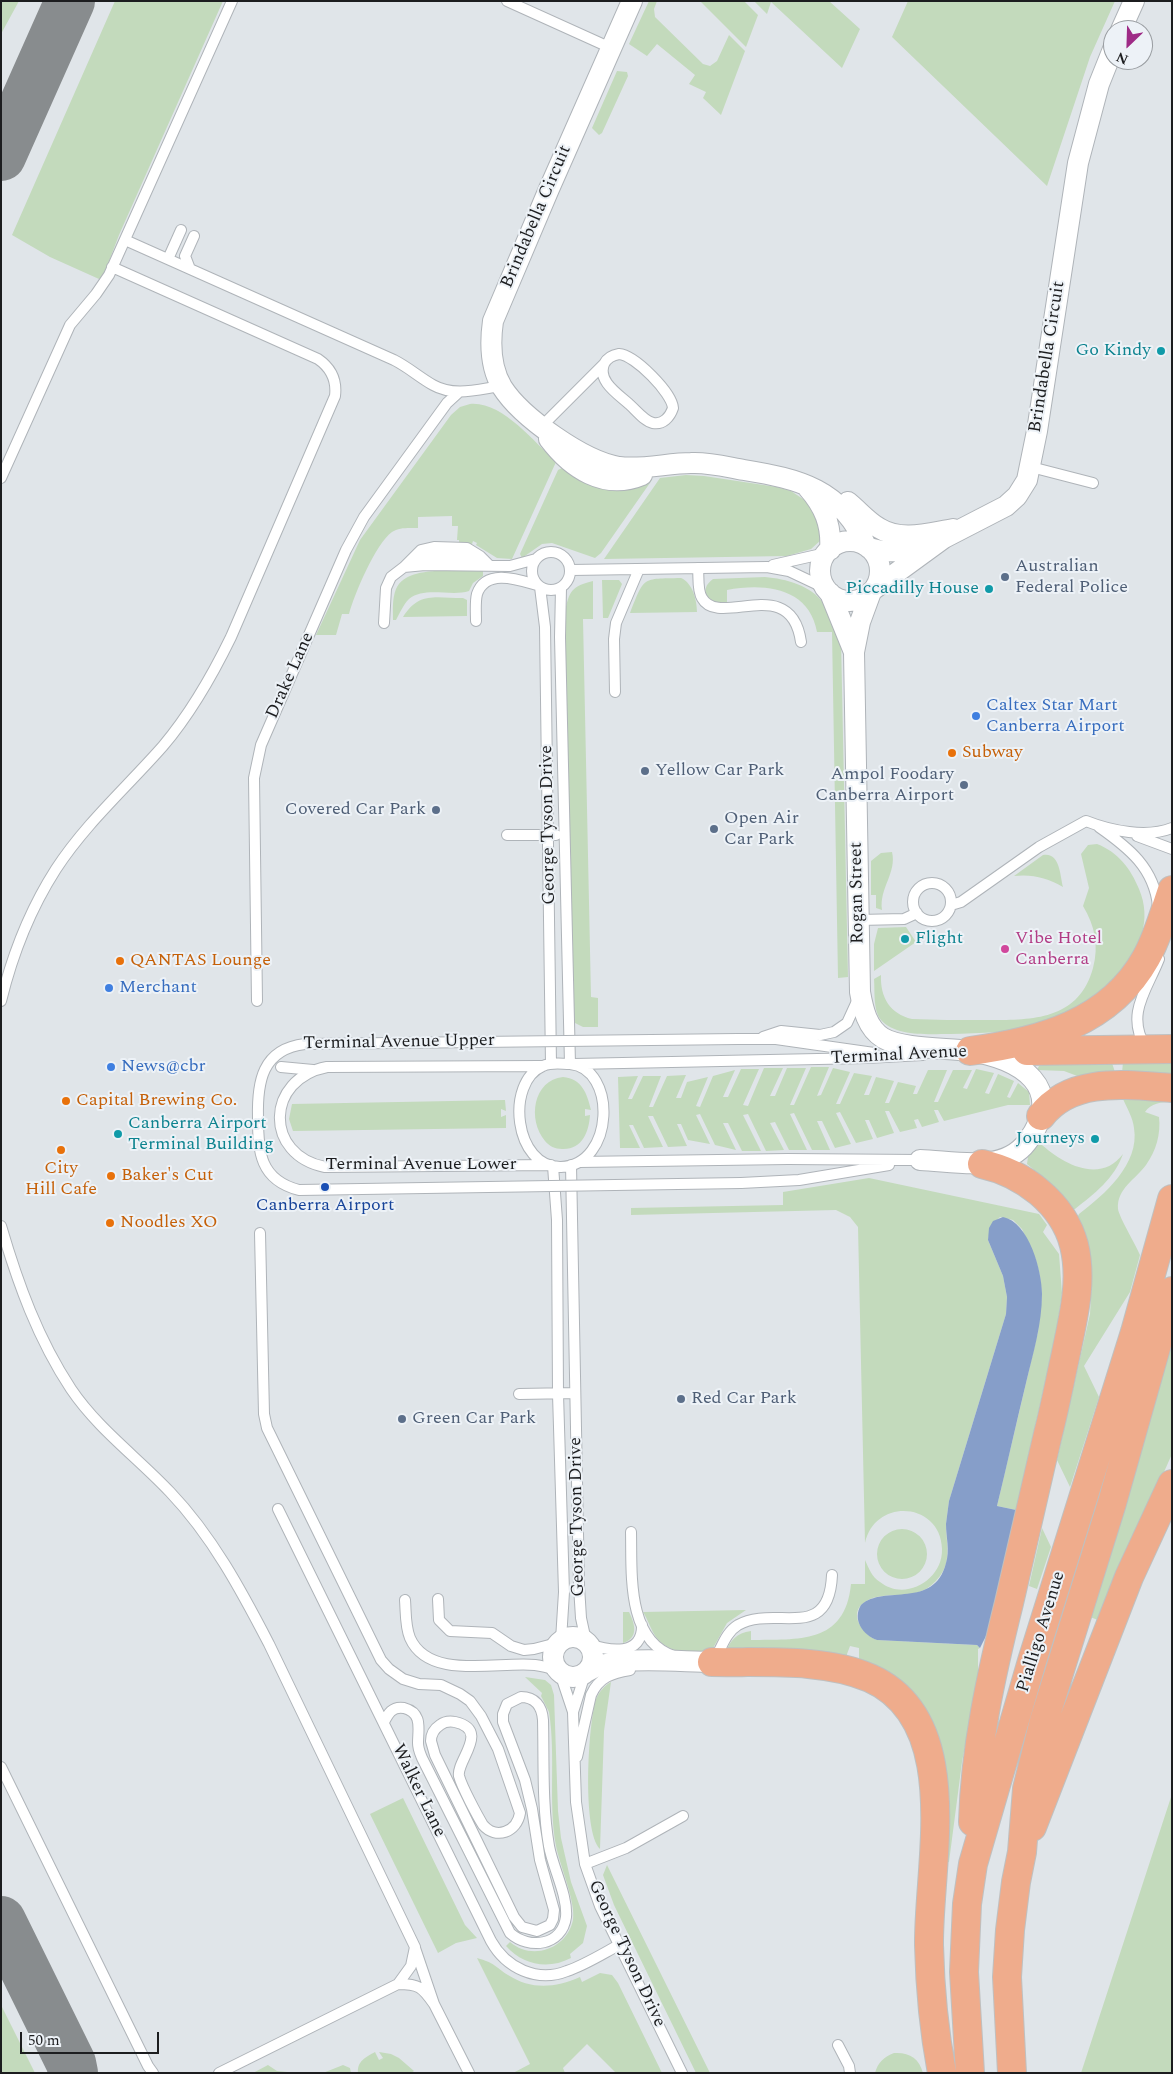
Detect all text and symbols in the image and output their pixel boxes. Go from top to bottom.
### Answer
north arrow [1103,20,1153,70]
text: N [1113,46,1132,70]
street label: Brindabella Circuit [497,142,577,292]
street label: Brindabella Circuit [1025,280,1071,434]
place label: Go Kindy [1075,340,1151,362]
marker: Go Kindy [1155,345,1167,357]
place label: Australian Federal Police [1015,556,1128,598]
marker: Australian Federal Police [999,571,1011,583]
place label: Piccadilly House [846,578,979,600]
marker: Piccadilly House [983,583,995,595]
street label: Drake Lane [262,629,320,723]
place label: Caltex Star Mart Canberra Airport [986,695,1125,738]
marker: Caltex Star Mart Canberra Airport [970,710,982,722]
place label: Subway [962,742,1023,764]
street label: George Tyson Drive [537,745,561,905]
marker: Subway [946,747,958,759]
place label: Yellow Car Park [655,760,784,782]
place label: Ampol Foodary Canberra Airport [815,764,954,806]
marker: Yellow Car Park [639,765,651,777]
marker: Ampol Foodary Canberra Airport [958,779,970,791]
place label: Covered Car Park [285,799,426,821]
marker: Covered Car Park [430,804,442,816]
place label: Open Air Car Park [724,808,799,851]
marker: Open Air Car Park [708,823,720,835]
street label: Rogan Street [846,842,870,944]
place label: Flight [915,928,963,950]
place label: Vibe Hotel Canberra [1015,928,1102,971]
marker: Flight [899,933,911,945]
marker: Vibe Hotel Canberra [999,943,1011,955]
place label: QANTAS Lounge [130,950,271,972]
marker: QANTAS Lounge [114,955,126,967]
place label: Merchant [119,977,197,999]
marker: Merchant [103,982,115,994]
street label: Terminal Avenue Upper [303,1031,495,1055]
street label: Terminal Avenue [830,1042,968,1070]
place label: News@cbr [121,1056,206,1078]
marker: News@cbr [105,1061,117,1073]
place label: Capital Brewing Co. [76,1090,237,1112]
marker: Capital Brewing Co. [60,1095,72,1107]
place label: Canberra Airport Terminal Building [128,1113,274,1156]
marker: Canberra Airport Terminal Building [112,1128,124,1140]
place label: Journeys [1016,1128,1085,1150]
marker: Journeys [1089,1133,1101,1145]
marker: City Hill Cafe [55,1144,67,1156]
street label: Terminal Avenue Lower [325,1154,517,1176]
place label: City Hill Cafe [25,1158,97,1200]
place label: Baker's Cut [121,1165,213,1187]
marker: Baker's Cut [105,1170,117,1182]
marker: Canberra Airport [319,1181,331,1193]
place label: Canberra Airport [256,1195,394,1217]
place label: Noodles XO [120,1212,218,1234]
marker: Noodles XO [104,1217,116,1229]
place label: Red Car Park [691,1388,797,1410]
marker: Red Car Park [675,1393,687,1405]
place label: Green Car Park [412,1408,536,1430]
marker: Green Car Park [396,1413,408,1425]
street label: George Tyson Drive [566,1437,590,1597]
street label: Pialligo Avenue [1013,1569,1071,1695]
street label: Walker Lane [386,1741,450,1841]
street label: George Tyson Drive [582,1877,670,2031]
scale bar [22,2022,161,2054]
text: 50 m [28,2029,60,2052]

